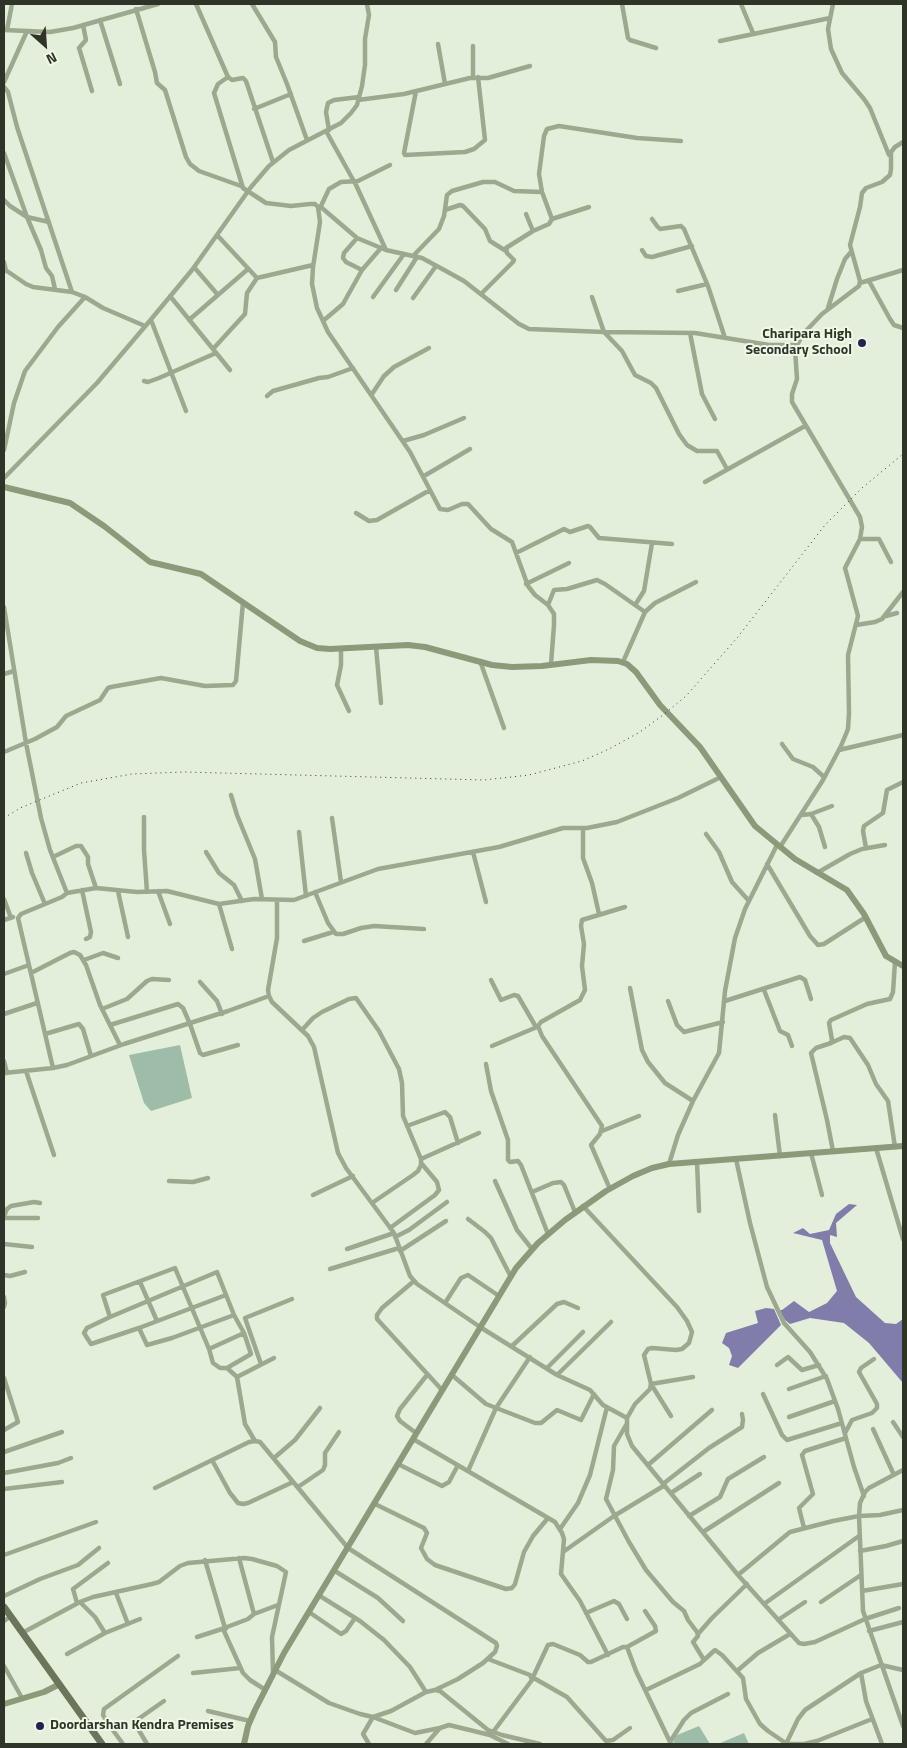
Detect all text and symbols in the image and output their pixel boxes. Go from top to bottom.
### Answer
north arrow [20,20,70,70]
text: N [43,47,61,70]
place label: Charipara High Secondary School [745,327,852,360]
marker: Charipara High Secondary School [856,337,868,349]
place label: Doordarshan Kendra Premises [50,1718,234,1734]
marker: Doordarshan Kendra Premises [34,1720,46,1732]

